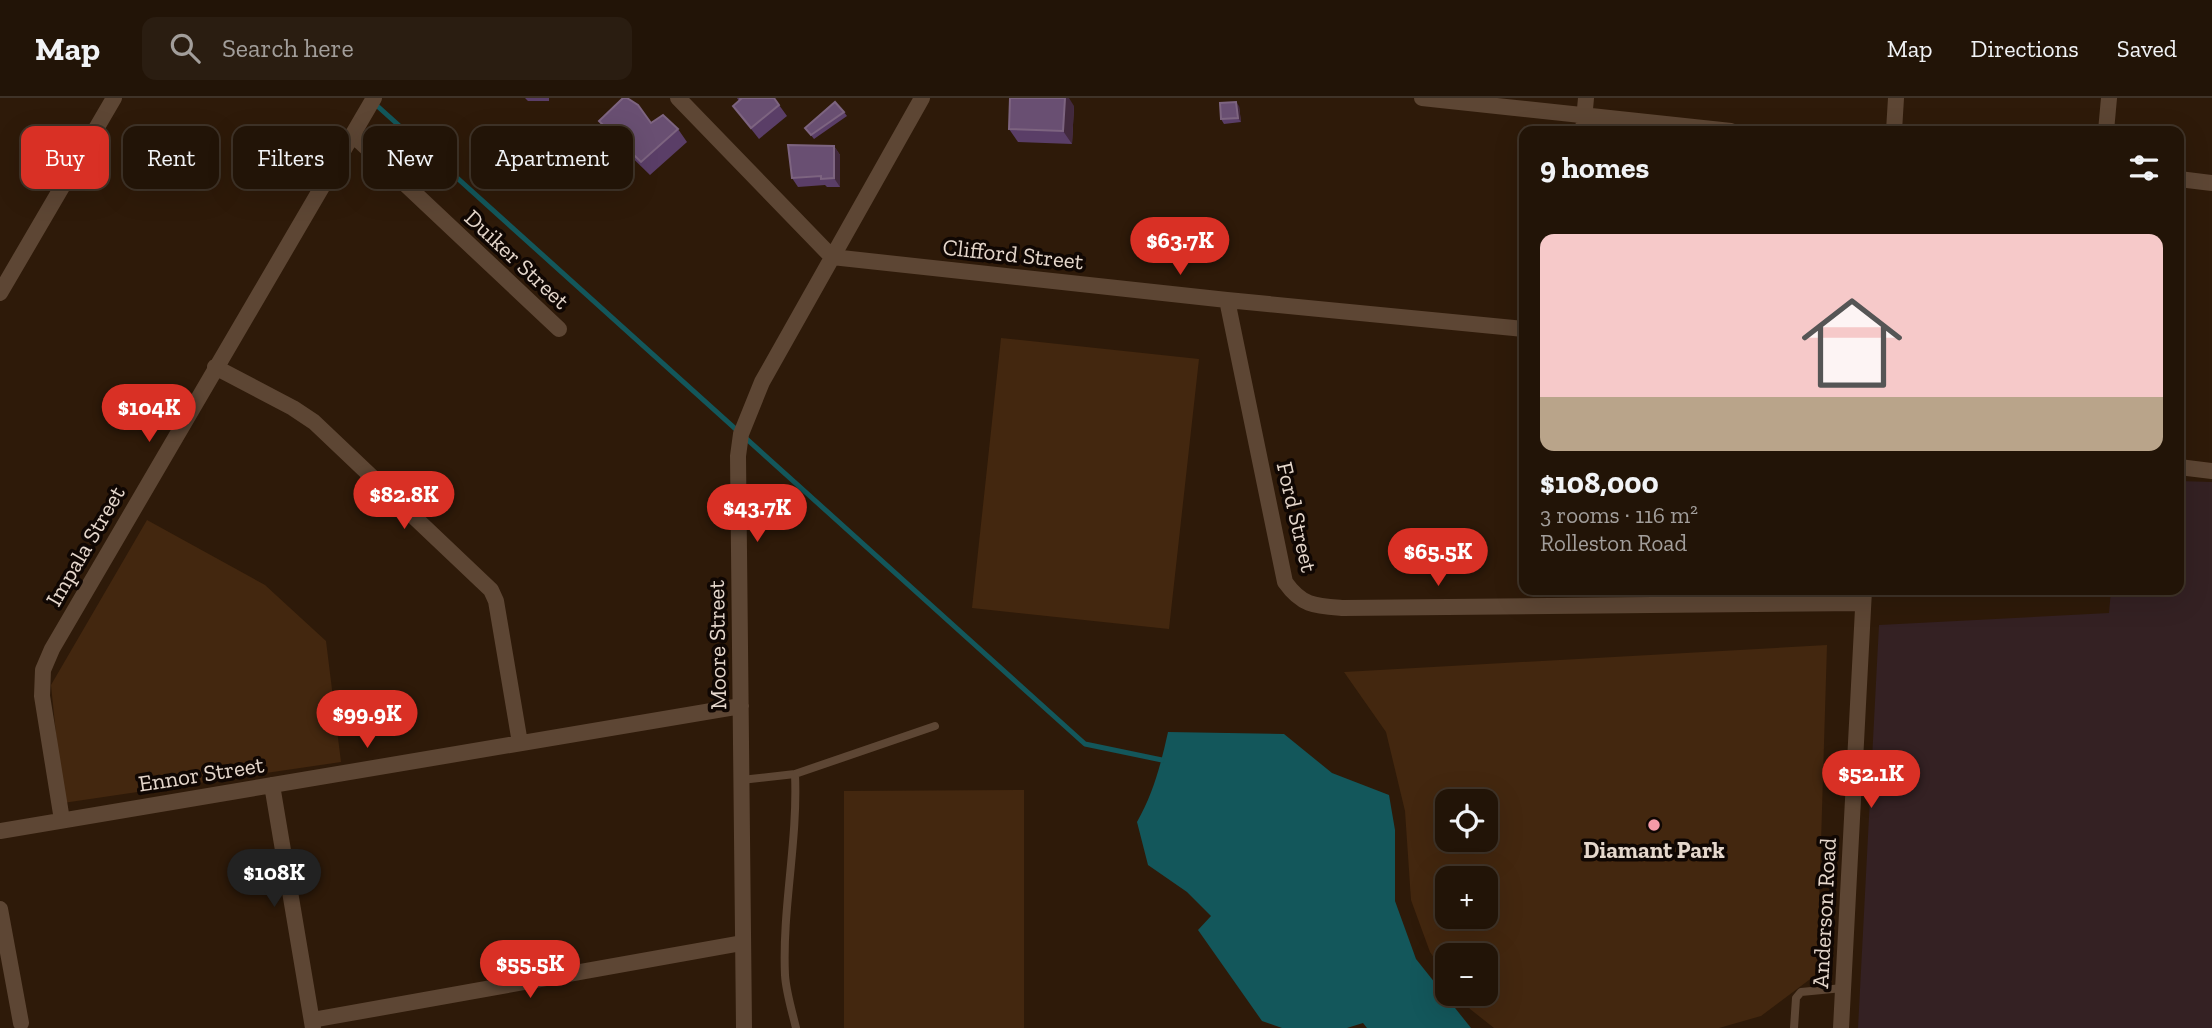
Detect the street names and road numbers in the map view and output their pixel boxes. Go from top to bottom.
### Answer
street label: Duiker Street [459,203,576,315]
street label: Clifford Street [941,233,1085,275]
street label: Ford Street [1271,459,1323,575]
street label: Impala Street [39,481,131,611]
street label: Moore Street [702,579,732,710]
street label: Ennor Street [136,750,266,798]
street label: Anderson Road [1806,837,1842,989]

